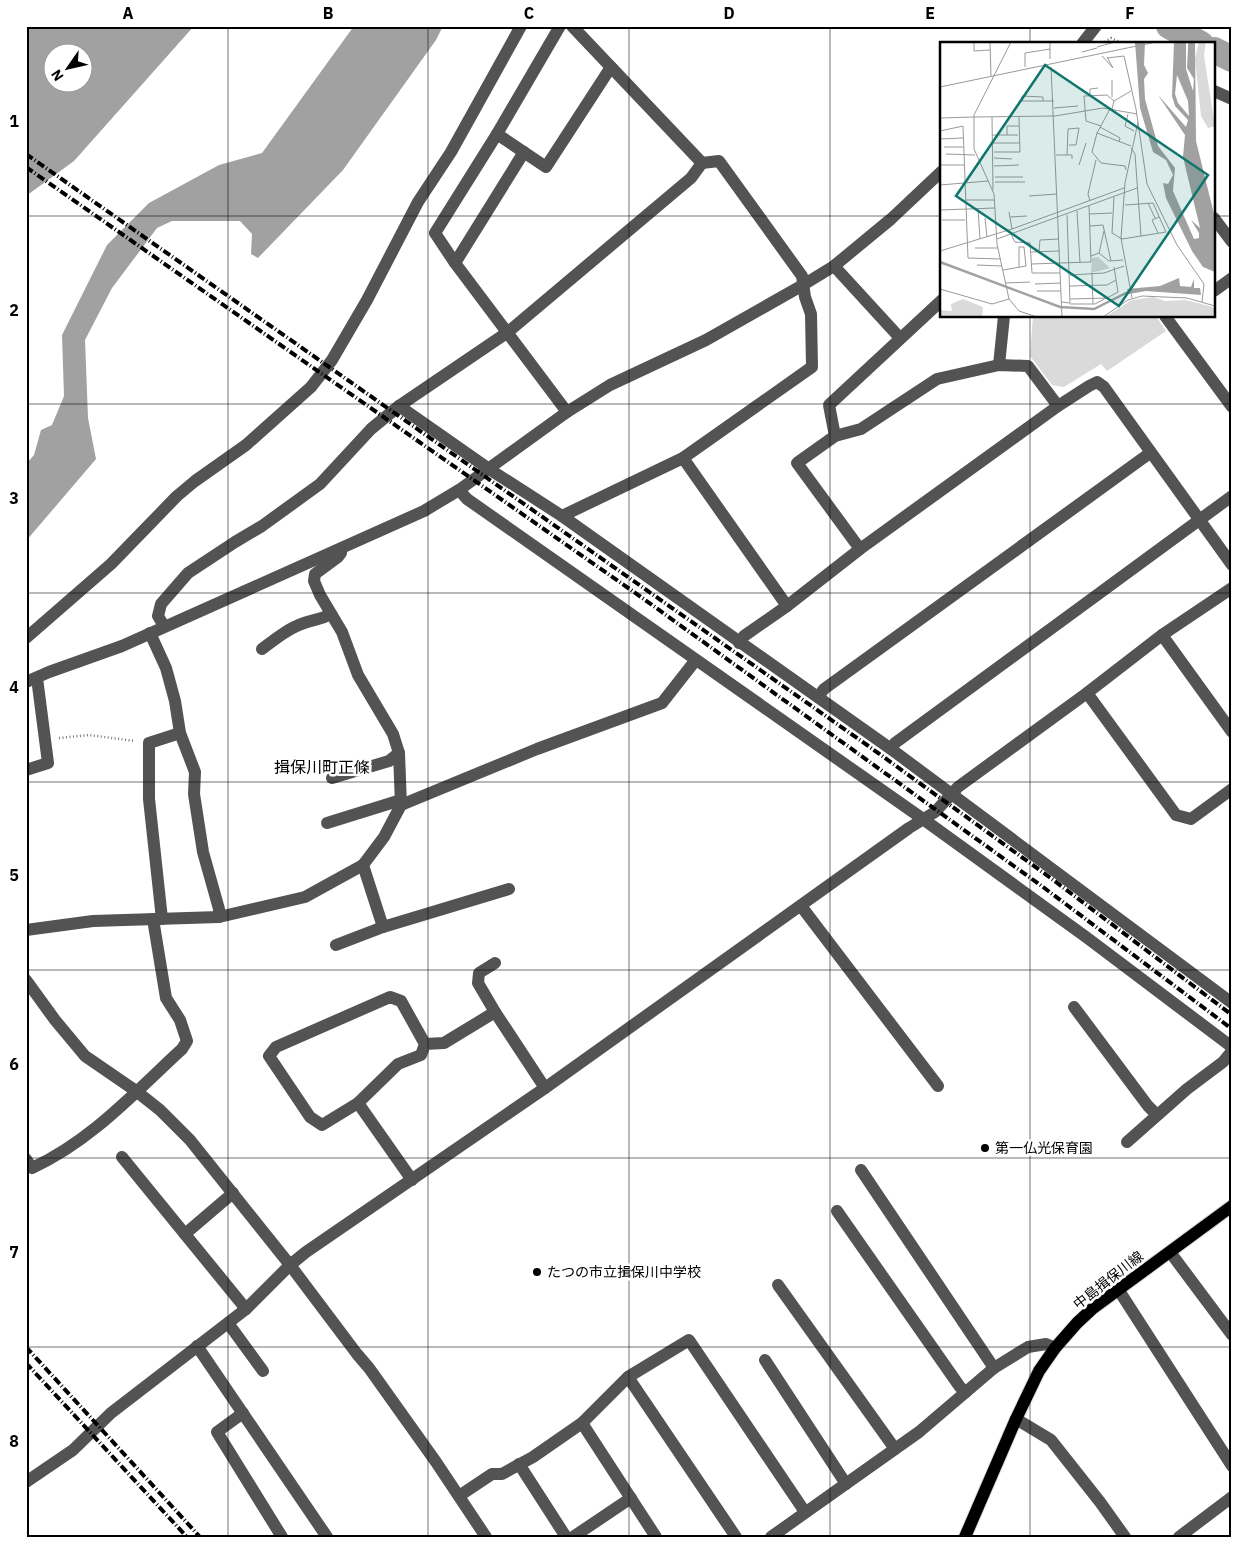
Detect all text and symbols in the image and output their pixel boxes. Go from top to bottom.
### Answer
text: A [123,3,134,23]
text: B [323,3,334,23]
text: C [524,3,534,23]
text: D [723,3,735,23]
text: E [925,3,935,23]
text: F [1125,3,1135,23]
north arrow [42,42,92,92]
inset map [940,42,1216,318]
text: N [47,66,68,85]
text: 1 [9,111,19,131]
text: 2 [9,300,19,320]
text: 3 [9,488,19,508]
text: 4 [9,677,19,697]
district label: 揖保川町正條 [274,757,370,777]
text: 5 [9,865,19,885]
text: 6 [9,1054,19,1074]
place label: 第一仏光保育園 [995,1139,1093,1157]
marker: 第一仏光保育園 [979,1142,991,1154]
text: 7 [9,1242,19,1262]
street label: 中島揖保川線 [1069,1247,1147,1313]
place label: たつの市立揖保川中学校 [547,1263,701,1281]
marker: たつの市立揖保川中学校 [531,1266,543,1278]
text: 8 [9,1431,19,1451]

